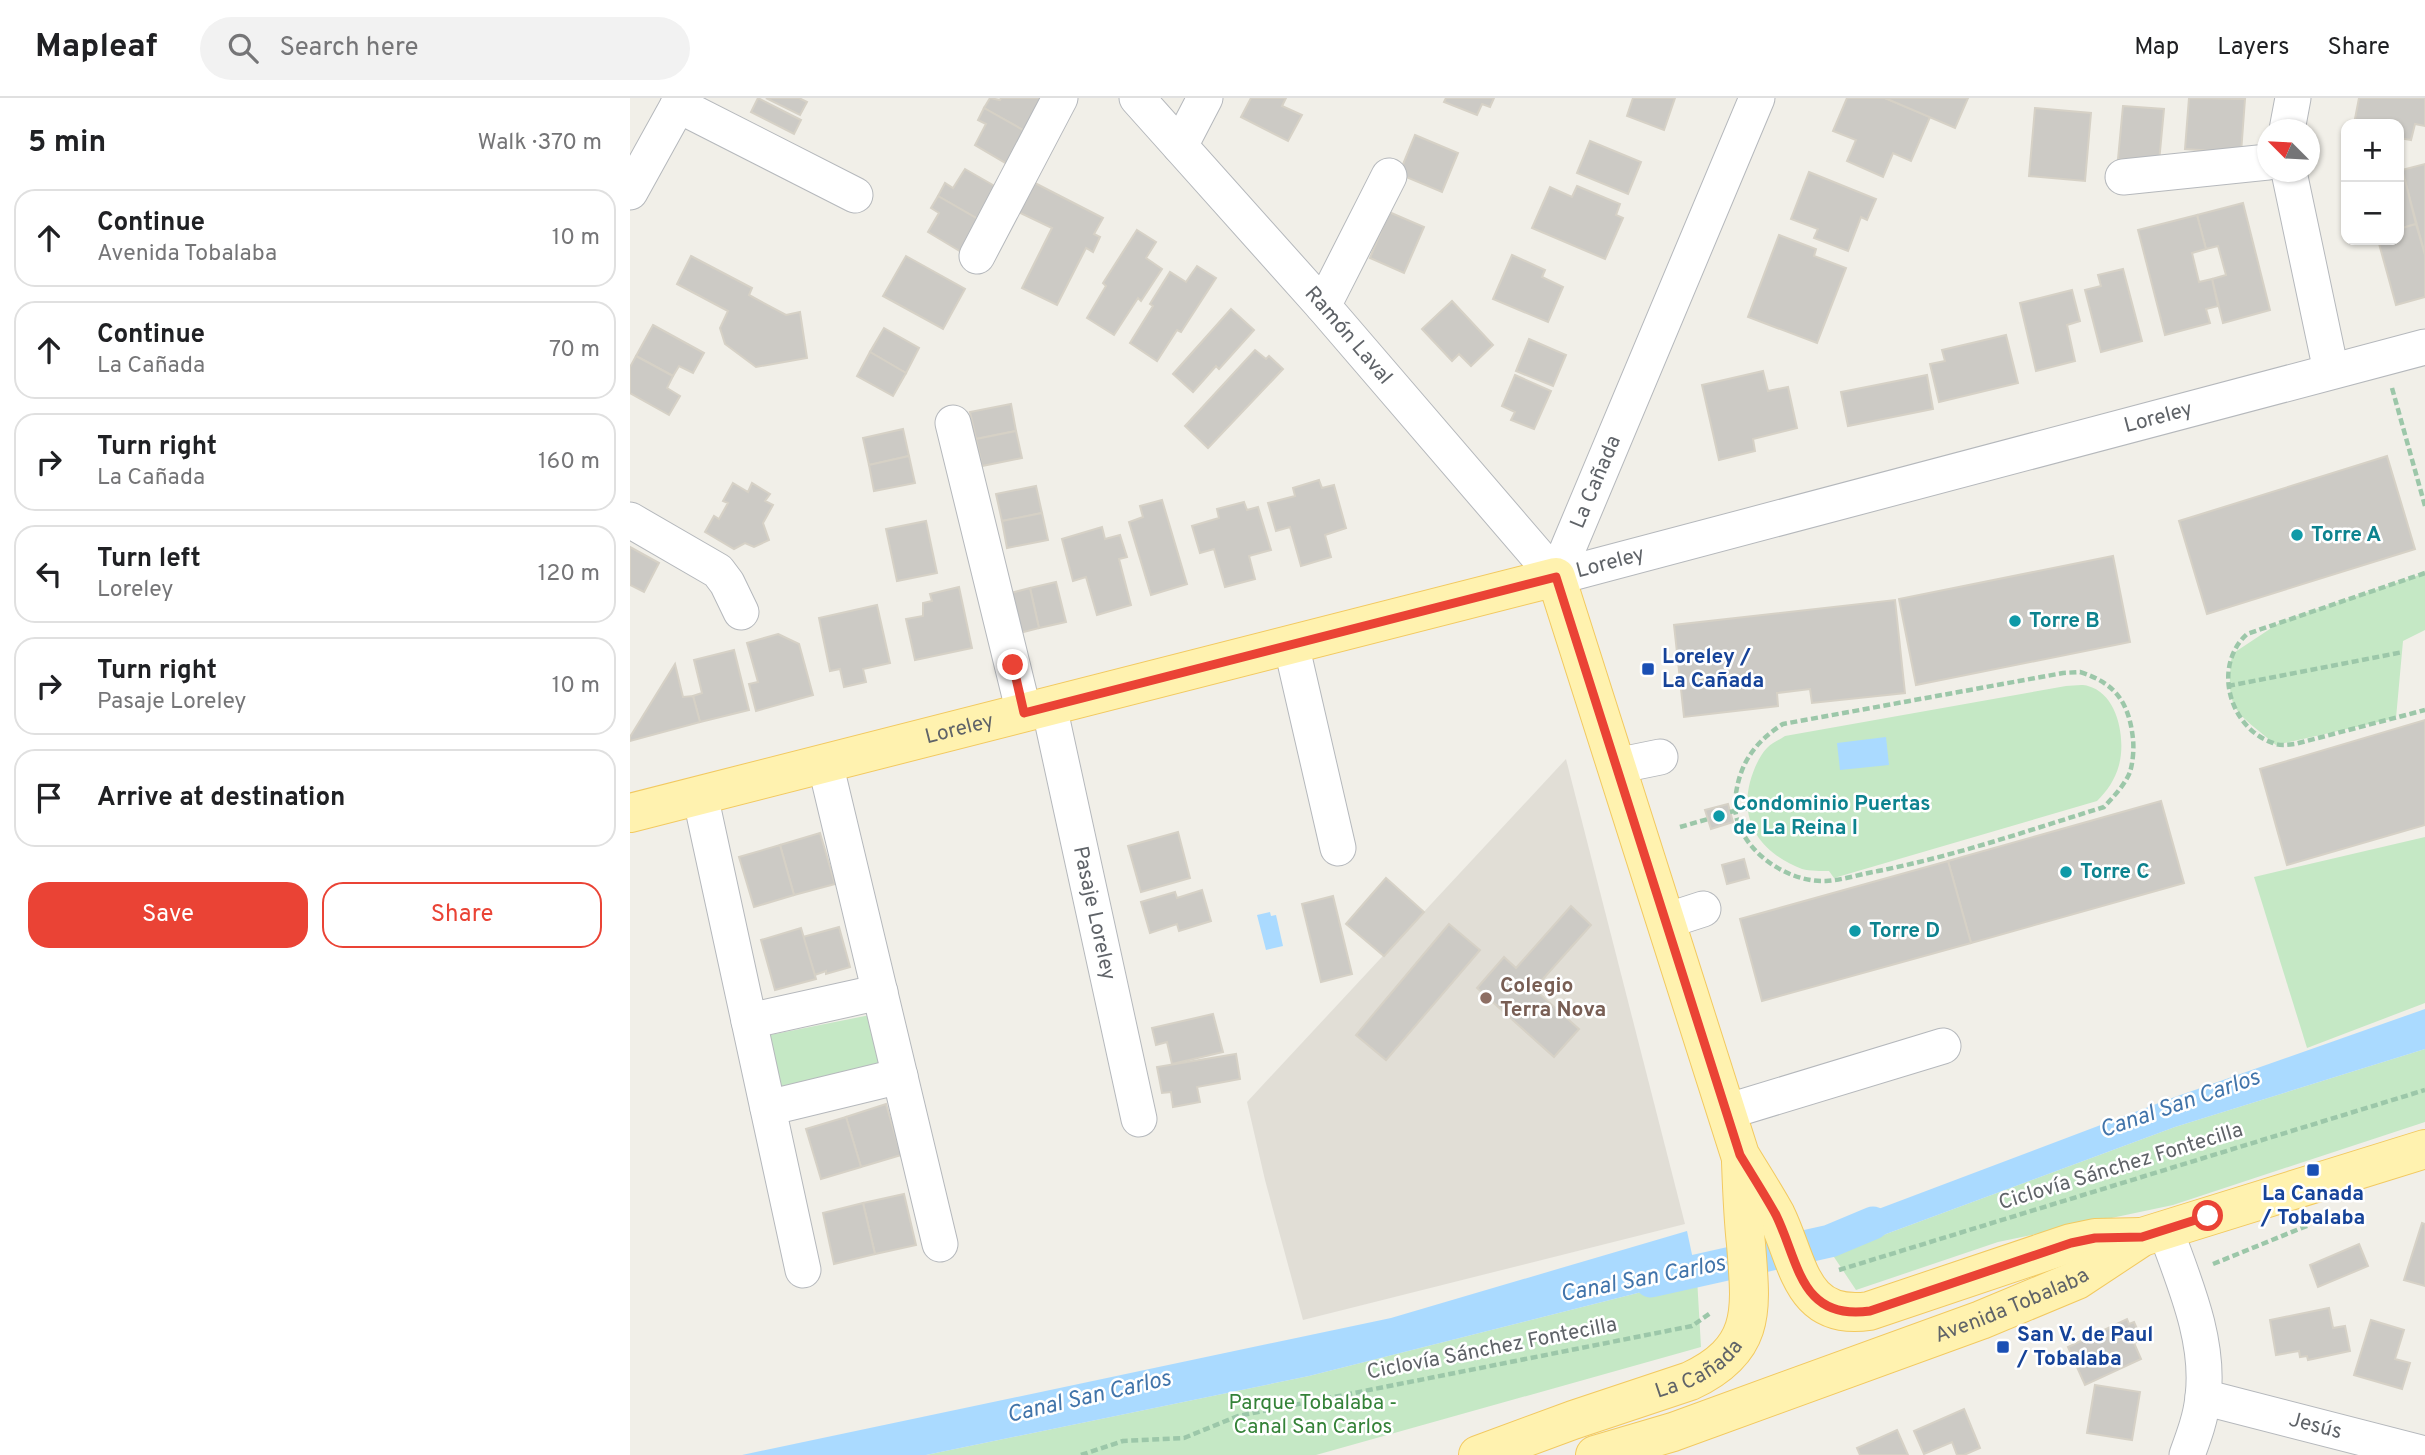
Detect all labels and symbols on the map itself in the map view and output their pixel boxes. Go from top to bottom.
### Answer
north arrow [2257,119,2320,182]
street label: Ramón Laval [1298,281,1398,390]
street label: Loreley [2121,396,2195,440]
street label: La Cañada [1564,431,1627,533]
place label: Torre A [2311,522,2381,549]
marker: Torre A [2289,527,2305,543]
street label: Loreley [1573,541,1647,585]
place label: Torre B [2029,608,2100,635]
marker: Torre B [2007,613,2023,629]
place label: Loreley / La Cañada [1662,644,1764,695]
route end [997,649,1028,680]
marker: Loreley / La Cañada [1640,661,1656,677]
street label: Loreley [922,707,997,751]
place label: Condominio Puertas de La Reina I [1733,791,1931,842]
marker: Condominio Puertas de La Reina I [1711,808,1727,824]
street label: Pasaje Loreley [1066,844,1122,983]
place label: Torre C [2080,859,2150,886]
marker: Torre C [2058,864,2074,880]
place label: Torre D [1869,918,1940,945]
marker: Torre D [1847,923,1863,939]
place label: Colegio Terra Nova [1500,973,1606,1024]
marker: Colegio Terra Nova [1478,990,1494,1006]
water label: Canal San Carlos [2096,1064,2264,1146]
street label: Ciclovía Sánchez Fontecilla [1996,1117,2246,1217]
marker: La Canada / Tobalaba [2305,1162,2321,1178]
place label: La Canada / Tobalaba [2260,1181,2365,1232]
route start [2192,1200,2223,1231]
water label: Canal San Carlos [1558,1250,1729,1310]
street label: Avenida Tobalaba [1931,1262,2095,1349]
street label: Ciclovía Sánchez Fontecilla [1365,1311,1619,1387]
place label: San V. de Paul / Tobalaba [2016,1322,2153,1373]
street label: La Cañada [1652,1334,1749,1405]
marker: San V. de Paul / Tobalaba [1995,1339,2011,1355]
water label: Canal San Carlos [1004,1365,1174,1431]
park label: Parque Tobalaba - Canal San Carlos [1229,1390,1397,1441]
street label: Jesús [2286,1406,2345,1446]

